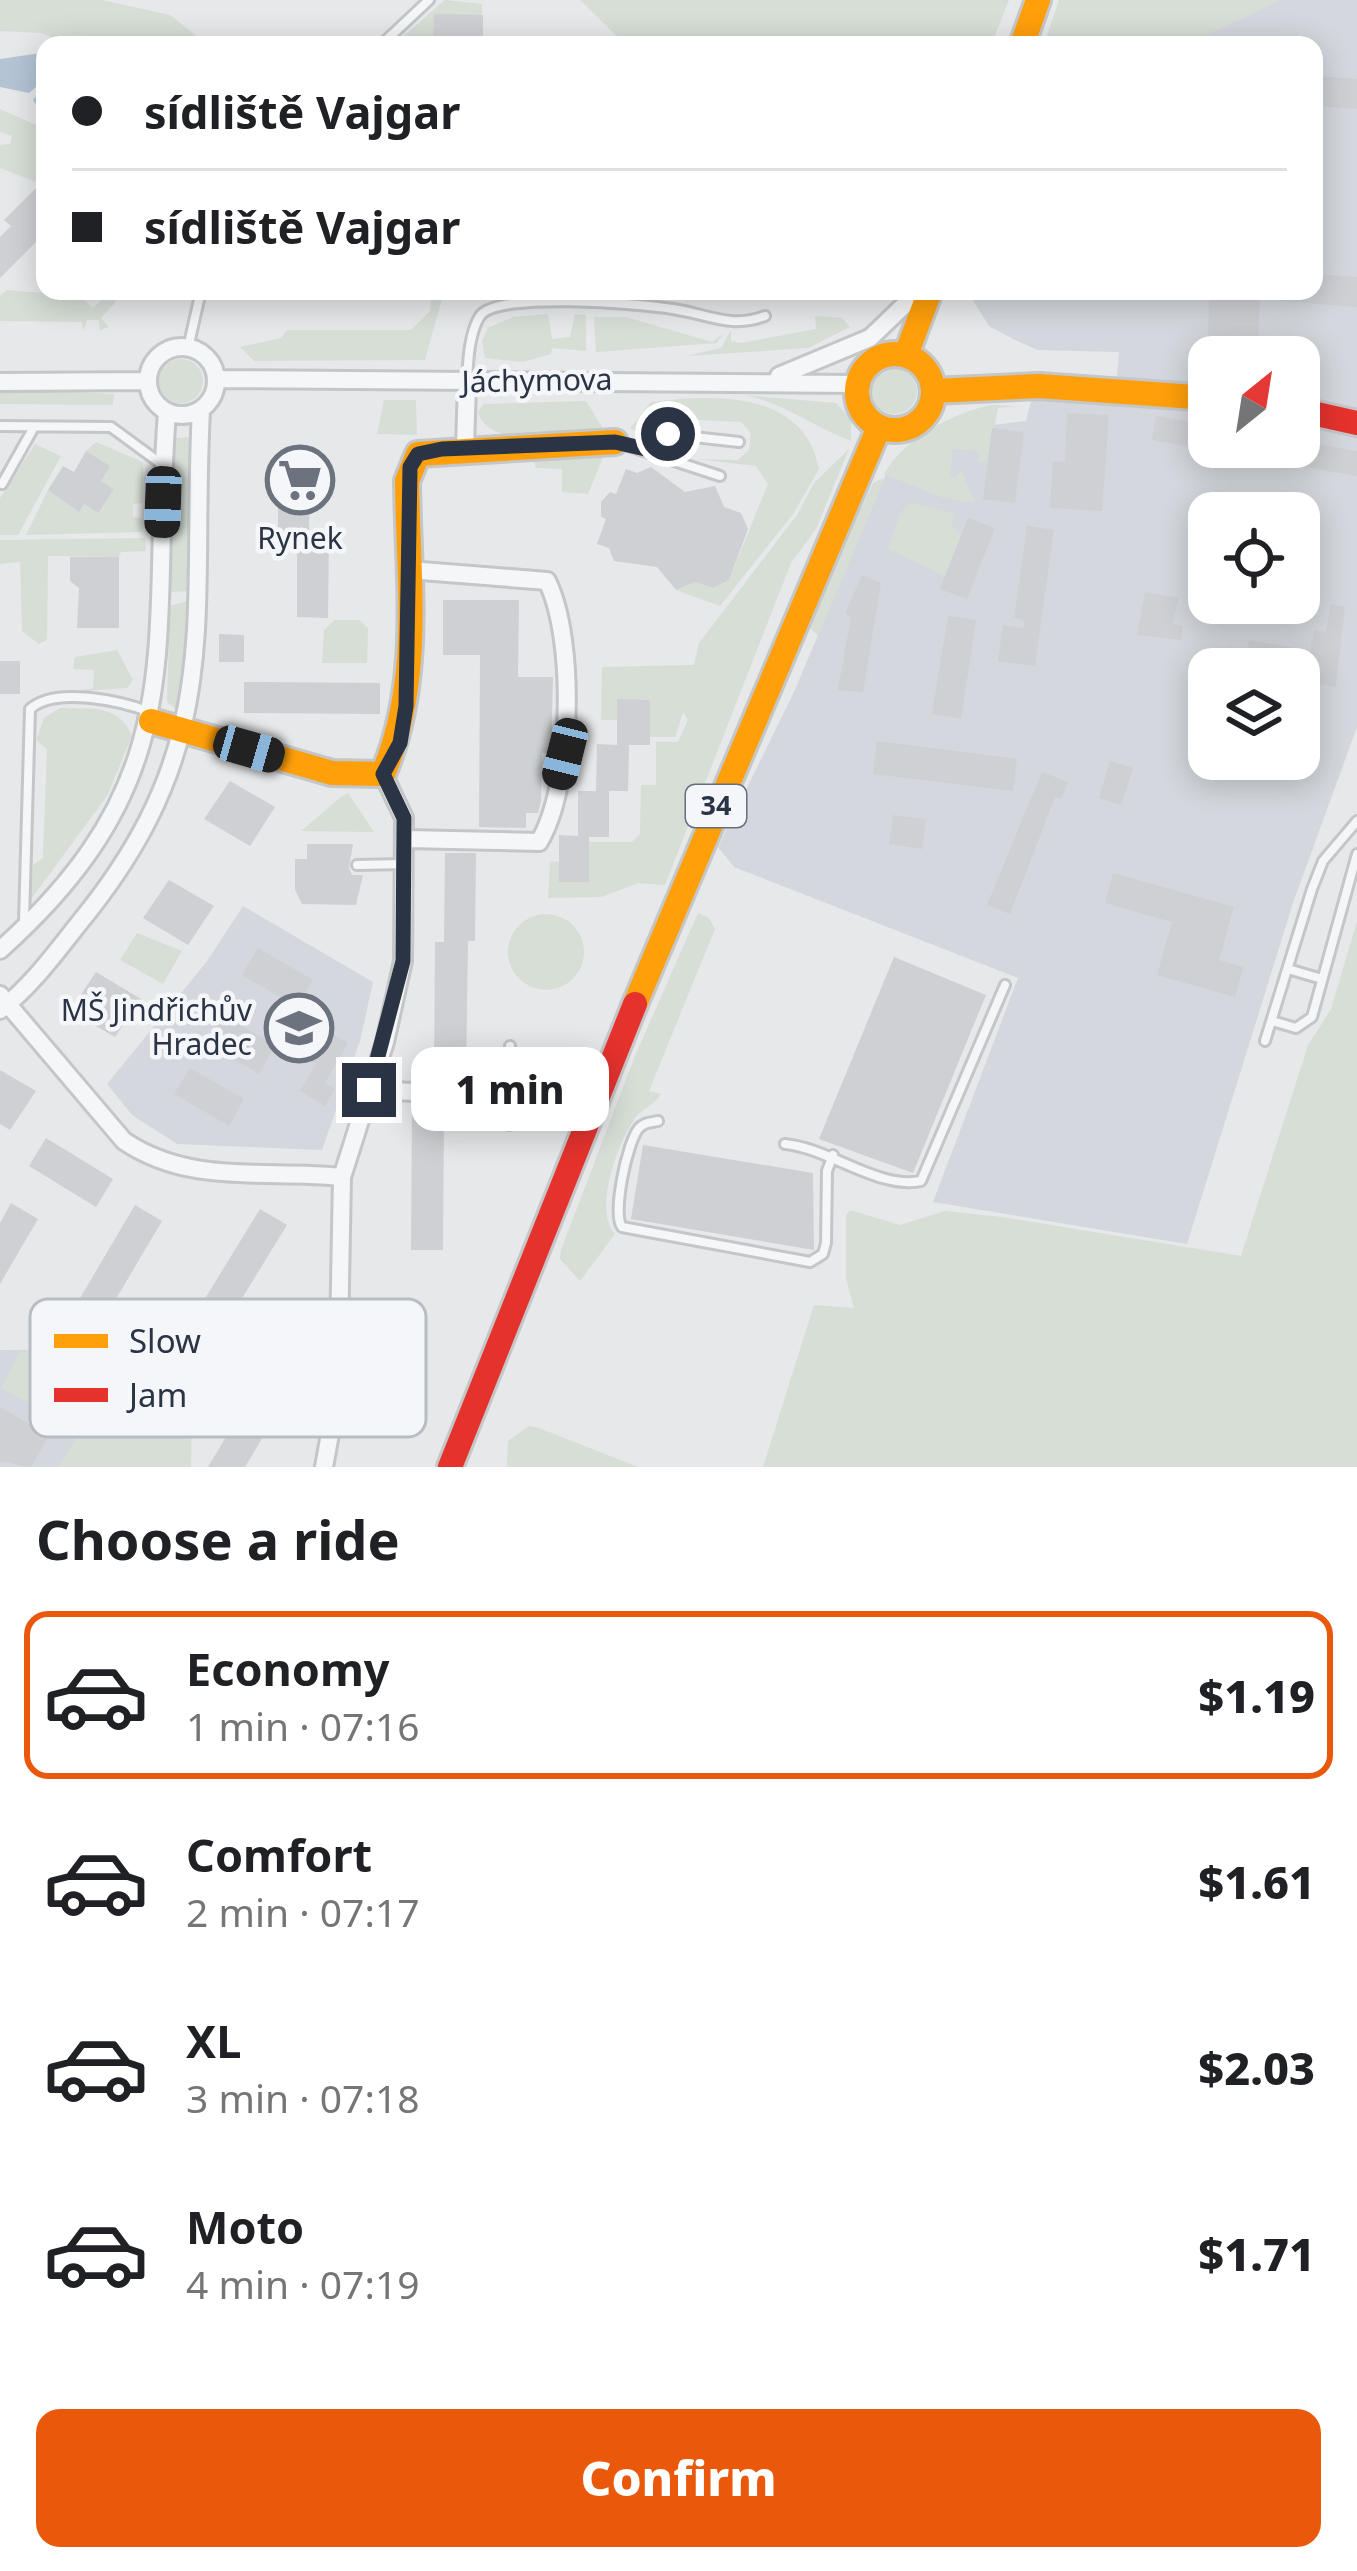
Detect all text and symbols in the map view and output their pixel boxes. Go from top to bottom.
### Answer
text: sídliště Vajgar [144,81,460,142]
text: sídliště Vajgar [144,196,460,257]
north arrow [1188,336,1320,468]
map controls [1188,336,1320,780]
street label: Jáchymova [458,358,613,401]
route start [641,407,695,461]
supermarket icon: Rynek [265,445,335,515]
car [144,465,182,539]
button: locate [1188,492,1320,624]
place label: Rynek [257,517,343,558]
button: layers [1188,648,1320,780]
car [539,715,591,793]
car [209,722,289,776]
road number: 34 [686,785,746,827]
place label: MŠ Jindřichův Hradec [61,989,253,1064]
school or university icon: MŠ Jindřichův Hradec [264,993,334,1063]
callout: 1 min [411,1048,609,1132]
text: 1 min [456,1062,564,1115]
route end [342,1063,396,1117]
legend [30,1299,426,1437]
text: Slow [129,1318,201,1363]
text: Jam [126,1372,187,1417]
text: Choose a ride [36,1502,400,1576]
text: Economy [186,1638,390,1699]
icon: car [42,1641,150,1749]
text: $1.19 [1198,1665,1315,1726]
text: 1 min · 07:16 [186,1699,420,1752]
text: Comfort [186,1824,372,1885]
icon: car [42,1827,150,1935]
text: $1.61 [1198,1851,1315,1912]
text: 2 min · 07:17 [186,1885,420,1938]
text: XL [186,2010,241,2071]
icon: car [42,2013,150,2121]
text: $2.03 [1198,2037,1315,2098]
text: 3 min · 07:18 [186,2071,420,2124]
text: Moto [186,2196,304,2257]
icon: car [42,2199,150,2307]
text: $1.71 [1198,2223,1315,2284]
text: 4 min · 07:19 [186,2257,420,2310]
button: Confirm [36,2409,1321,2547]

